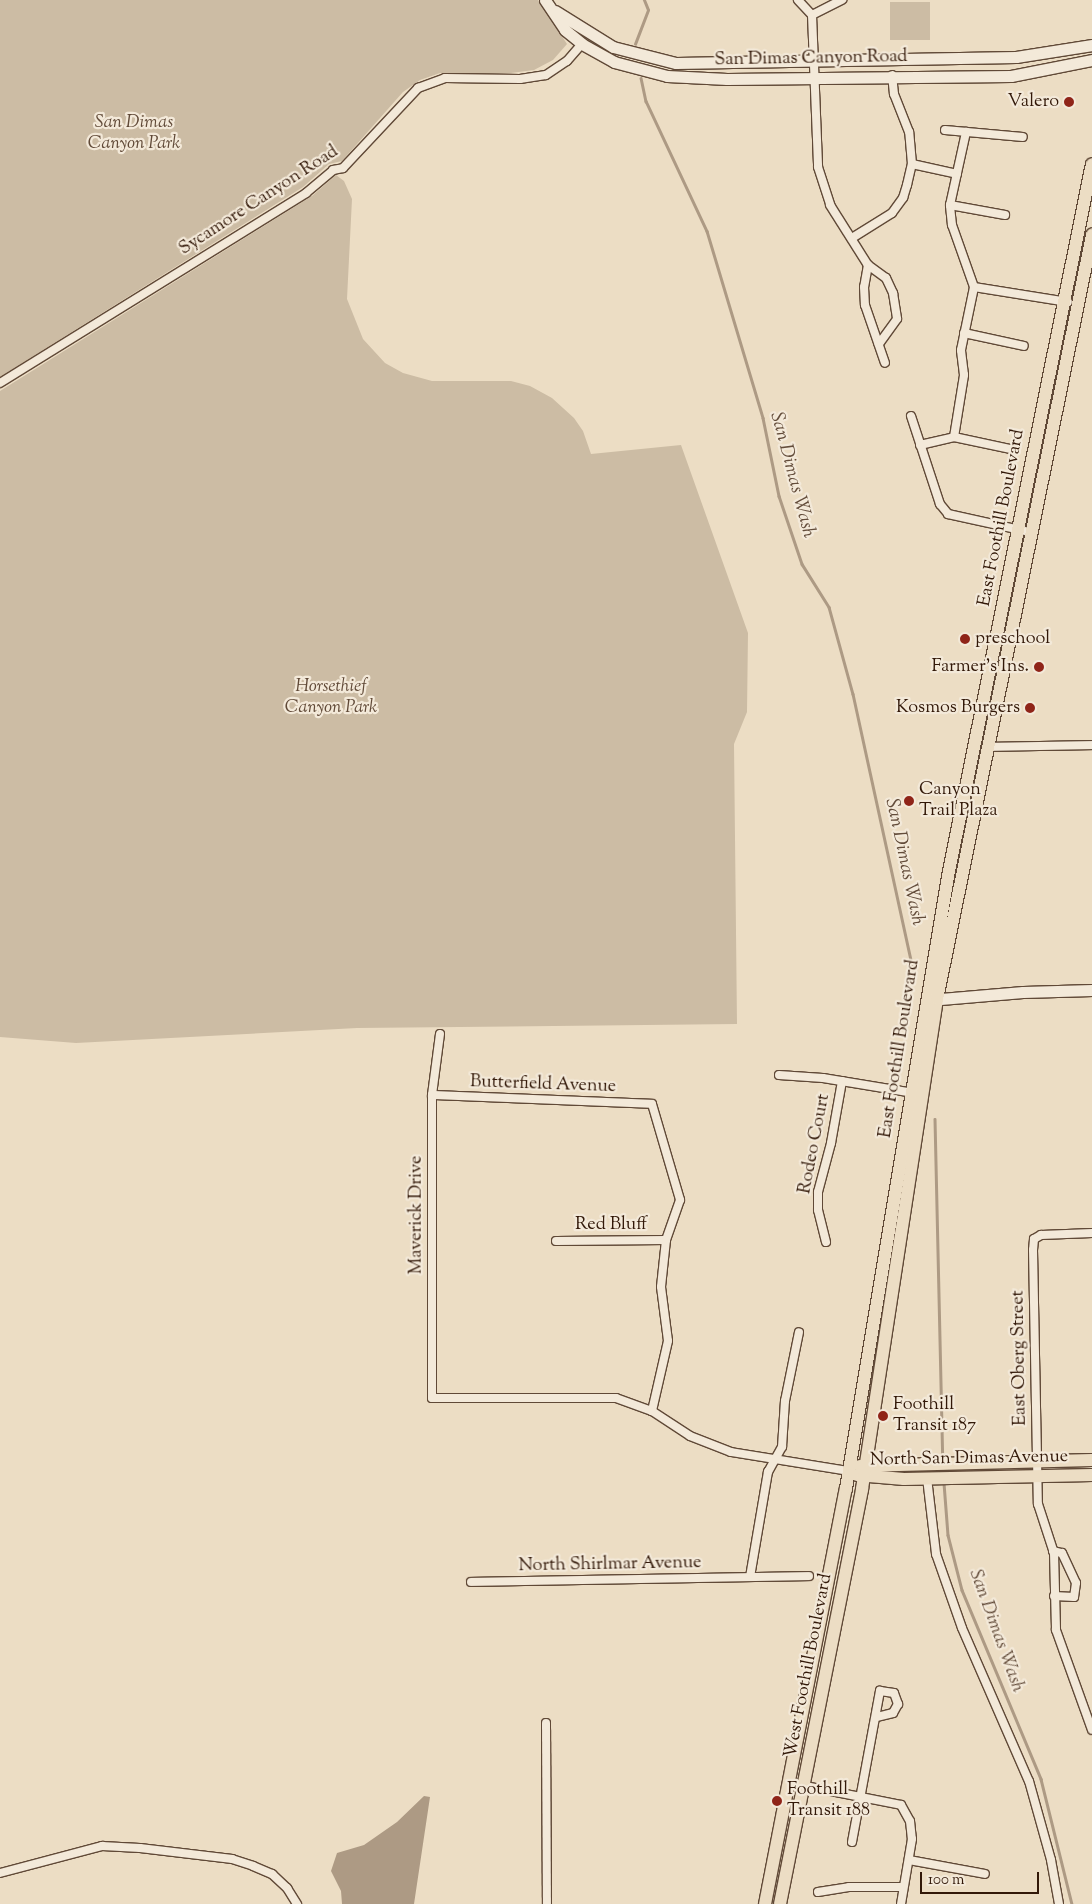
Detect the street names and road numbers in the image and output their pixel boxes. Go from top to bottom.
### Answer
street label: San Dimas Canyon Road [714,47,908,71]
street label: Sycamore Canyon Road [175,141,343,261]
street label: East Foothill Boulevard [974,428,1030,608]
street label: East Foothill Boulevard [875,958,925,1140]
street label: Butterfield Avenue [470,1072,616,1098]
street label: Rodeo Court [795,1092,835,1196]
street label: Maverick Drive [406,1156,428,1274]
street label: Red Bluff [575,1214,647,1236]
street label: East Oberg Street [1008,1290,1032,1426]
street label: North San Dimas Avenue [870,1446,1068,1472]
street label: North Shirlmar Avenue [518,1553,702,1577]
street label: West Foothill Boulevard [781,1572,837,1760]

